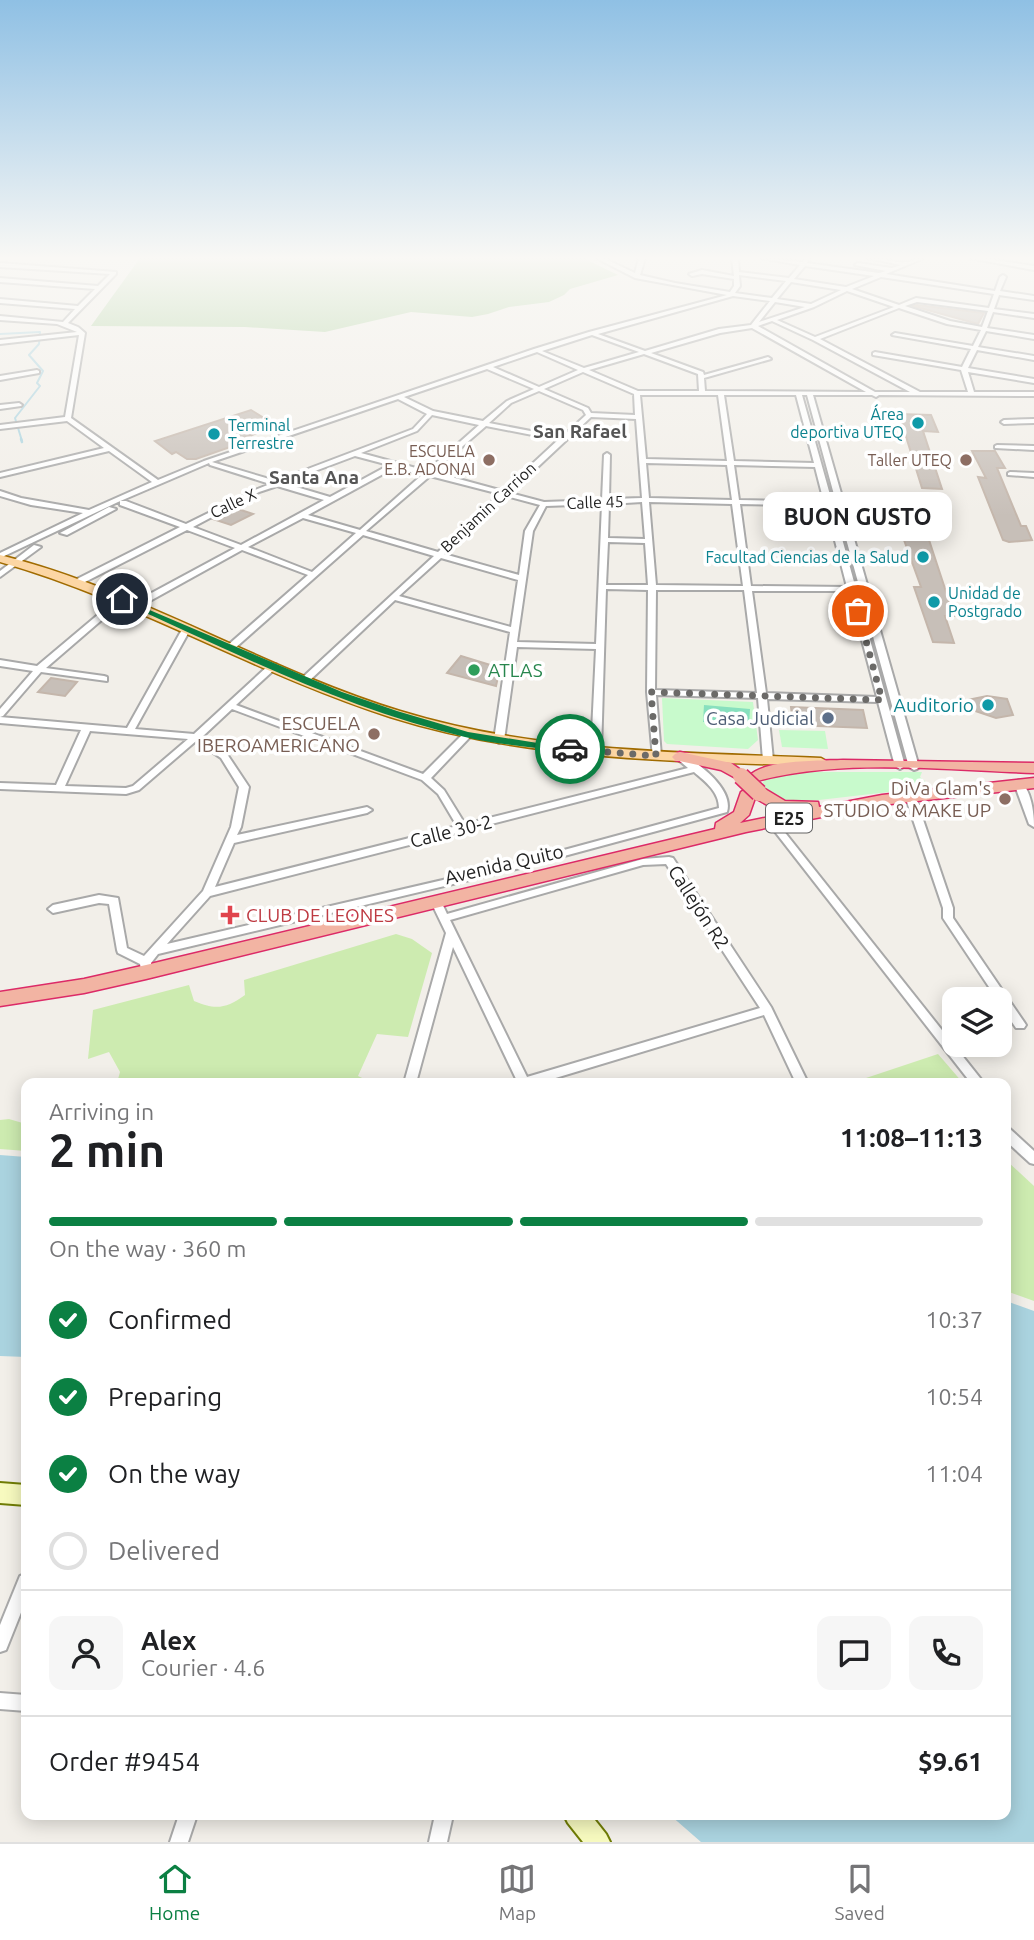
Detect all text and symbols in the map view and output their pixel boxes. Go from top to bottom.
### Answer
place label: Área deportiva UTEQ [790,403,904,441]
marker: Área deportiva UTEQ [910,415,926,431]
place label: Terminal Terrestre [228,416,294,452]
district label: San Rafael [533,420,627,442]
marker: Terminal Terrestre [206,426,222,442]
place label: ESCUELA E.B. ADONAI [384,442,476,478]
place label: Taller UTEQ [868,451,952,469]
marker: ESCUELA E.B. ADONAI [481,452,497,468]
marker: Taller UTEQ [958,452,974,468]
street label: Benjamin Carrion [437,458,539,556]
district label: Santa Ana [269,466,359,488]
street label: Calle X [207,484,259,521]
street label: Calle 45 [566,492,624,512]
callout: BUON GUSTO [764,492,952,541]
text: BUON GUSTO [783,504,932,529]
place label: Facultad Ciencias de la Salud [706,548,909,566]
marker: Facultad Ciencias de la Salud [915,549,931,565]
pin [92,569,152,629]
icon: home [103,580,141,618]
pin [828,581,888,641]
place label: Unidad de Postgrado [948,584,1022,620]
icon: bag [839,592,877,630]
marker: Unidad de Postgrado [926,594,942,610]
place label: ATLAS [488,659,543,681]
marker: ATLAS [466,662,482,678]
place label: Auditorio [894,694,974,716]
marker: Auditorio [980,697,996,713]
place label: Casa Judicial [706,707,814,729]
marker: Casa Judicial [820,710,836,726]
place label: ESCUELA IBEROAMERICANO [197,712,361,756]
courier [535,714,605,784]
marker: ESCUELA IBEROAMERICANO [366,726,382,742]
icon: car [551,730,589,768]
place label: DiVa Glam's STUDIO & MAKE UP [824,777,991,821]
marker: DiVa Glam's STUDIO & MAKE UP [997,791,1013,807]
road number: E25 [766,804,812,832]
street label: Calle 30-2 [408,810,494,852]
street label: Avenida Quito [442,840,566,888]
street label: Callejón R2 [664,861,734,953]
place label: CLUB DE LEONES [246,904,394,926]
marker: CLUB DE LEONES [220,905,240,925]
map controls [942,987,1012,1057]
button: layers [942,987,1012,1057]
text: Arriving in [49,1099,154,1124]
text: 11:08–11:13 [840,1123,983,1152]
text: 2 min [49,1124,165,1176]
text: On the way · 360 m [49,1236,246,1261]
icon: check [49,1301,87,1339]
text: Confirmed [108,1305,232,1334]
text: 10:37 [925,1307,983,1332]
icon: check [49,1378,87,1416]
text: Preparing [108,1382,222,1411]
text: 10:54 [925,1384,983,1409]
icon: check [49,1455,87,1493]
text: On the way [108,1459,240,1488]
text: 11:04 [925,1461,983,1486]
text: Delivered [108,1536,220,1565]
button: person [49,1616,123,1690]
button: chat [817,1616,891,1690]
button: phone [909,1616,983,1690]
text: Alex [141,1626,196,1655]
text: Courier · 4.6 [141,1655,265,1680]
text: Order #9454 [49,1747,200,1776]
text: $9.61 [918,1747,983,1776]
tab: Home [149,1860,200,1924]
tab: Map [498,1860,536,1924]
tab: Saved [834,1860,885,1924]

